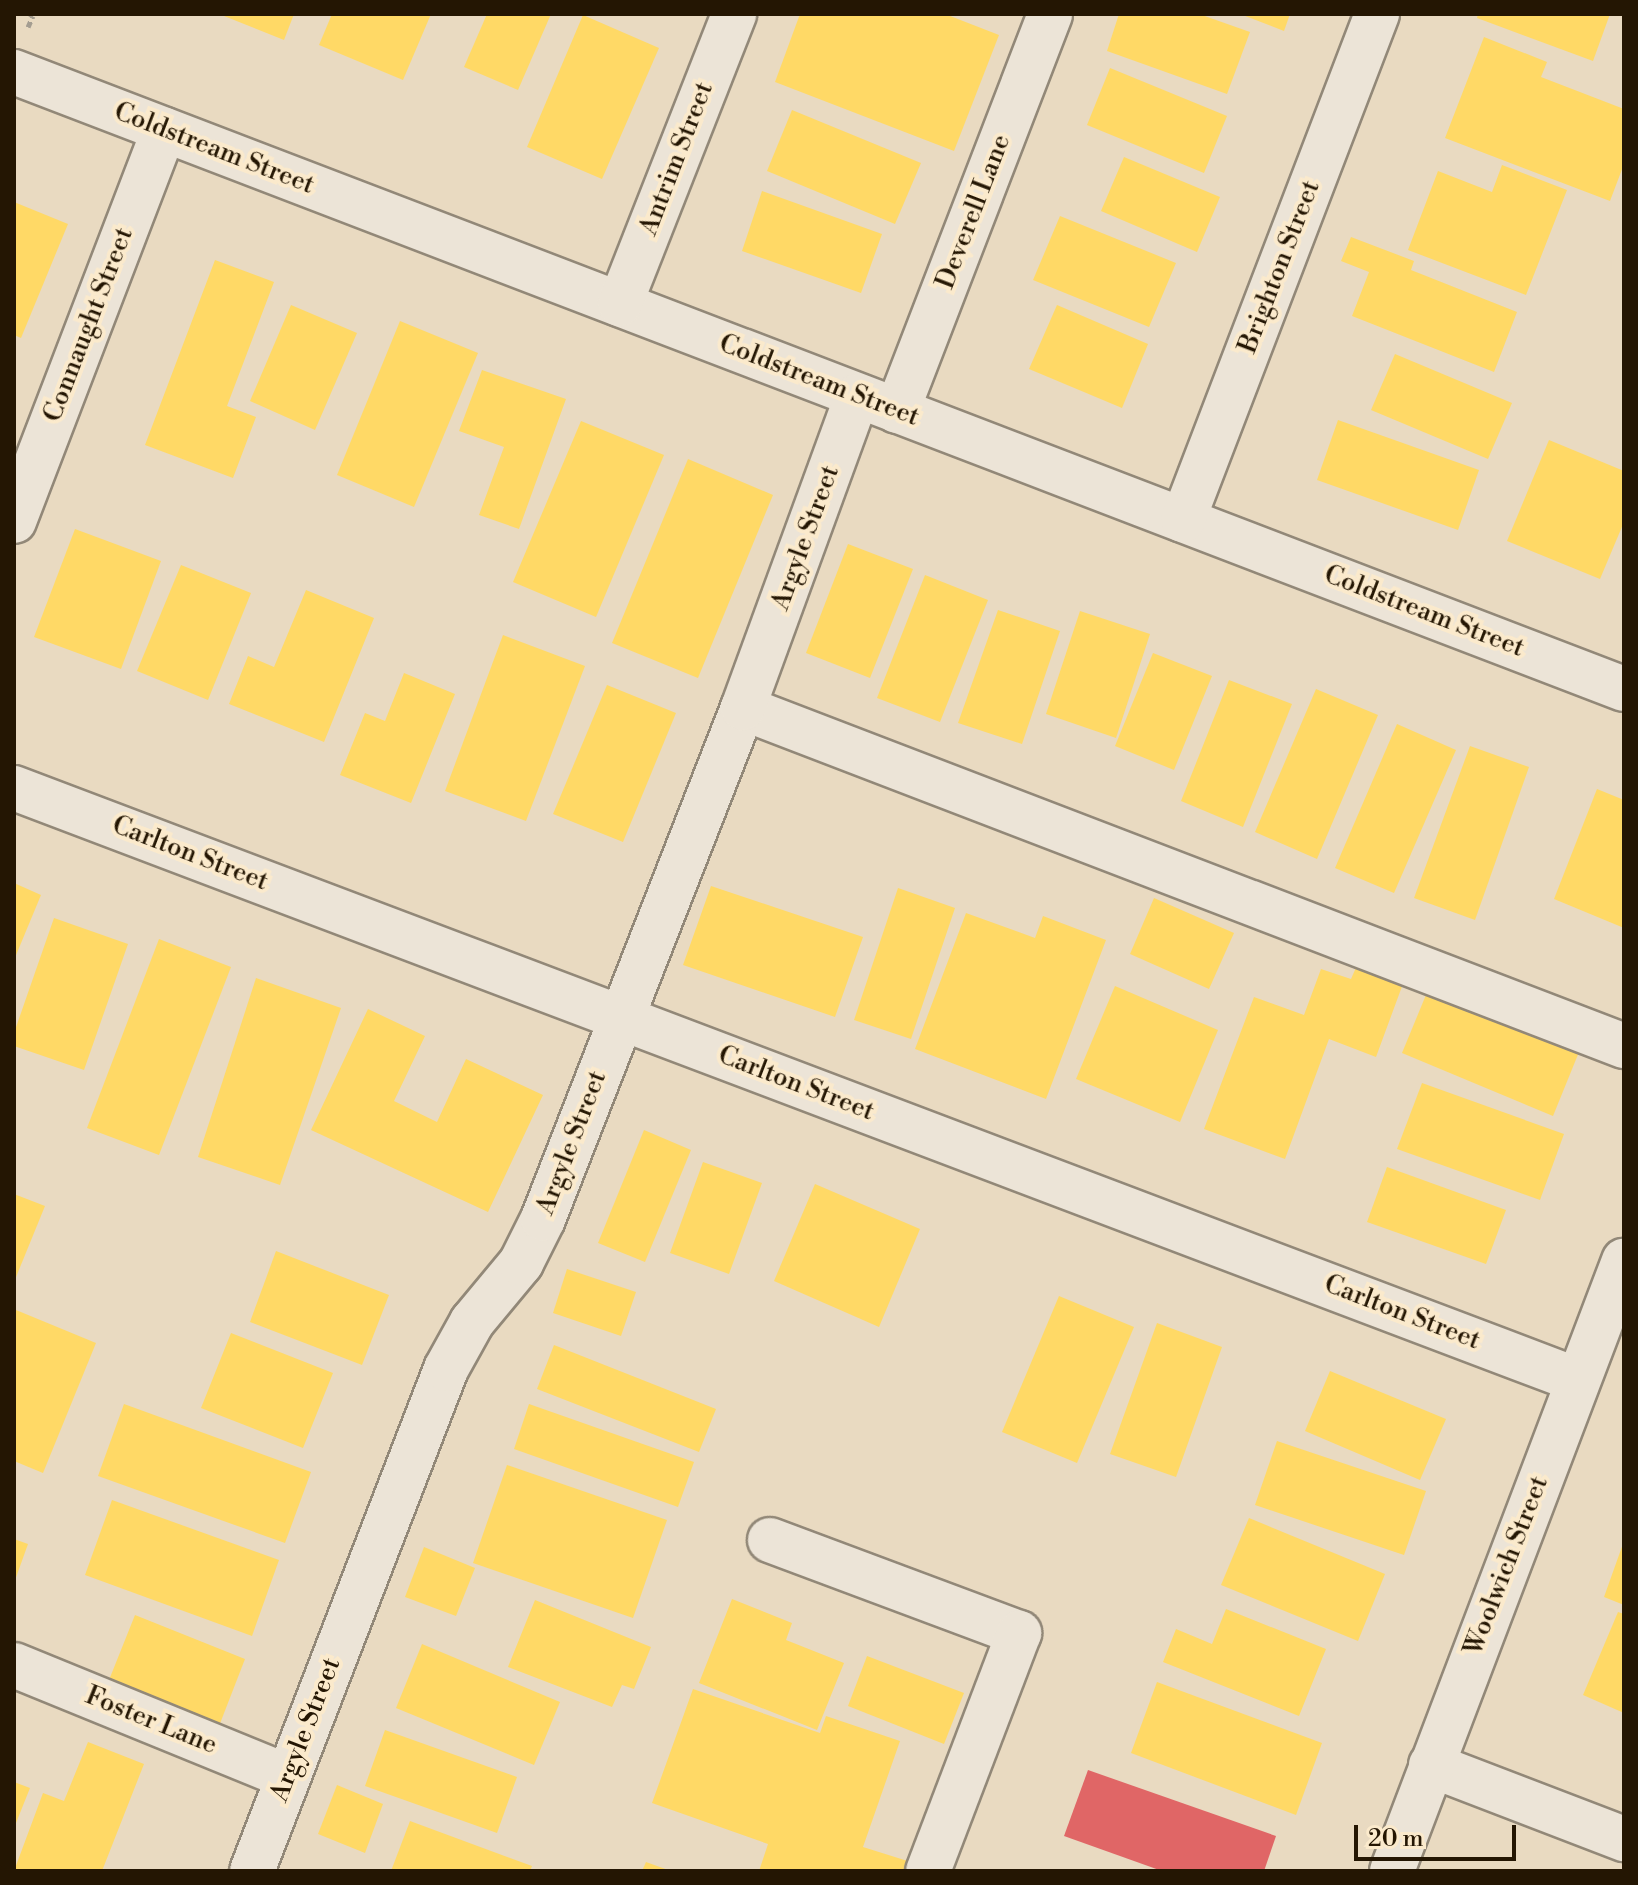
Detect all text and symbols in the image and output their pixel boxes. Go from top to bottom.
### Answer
street label: Antrim Street [633,78,721,240]
street label: Coldstream Street [110,96,318,202]
street label: Deverell Lane [930,130,1018,294]
street label: Brighton Street [1233,176,1327,358]
street label: Connaught Street [38,223,140,427]
street label: Coldstream Street [715,328,923,434]
street label: Argyle Street [765,461,847,615]
street label: Coldstream Street [1320,559,1528,665]
street label: Carlton Street [108,810,272,898]
street label: Carlton Street [714,1040,878,1128]
street label: Argyle Street [530,1067,614,1219]
street label: Carlton Street [1320,1269,1484,1357]
street label: Woolwich Street [1458,1472,1556,1660]
street label: Argyle Street [264,1654,348,1806]
street label: Foster Lane [81,1680,221,1762]
scale bar [1358,1809,1520,1859]
text: 20 m [1368,1824,1424,1854]

